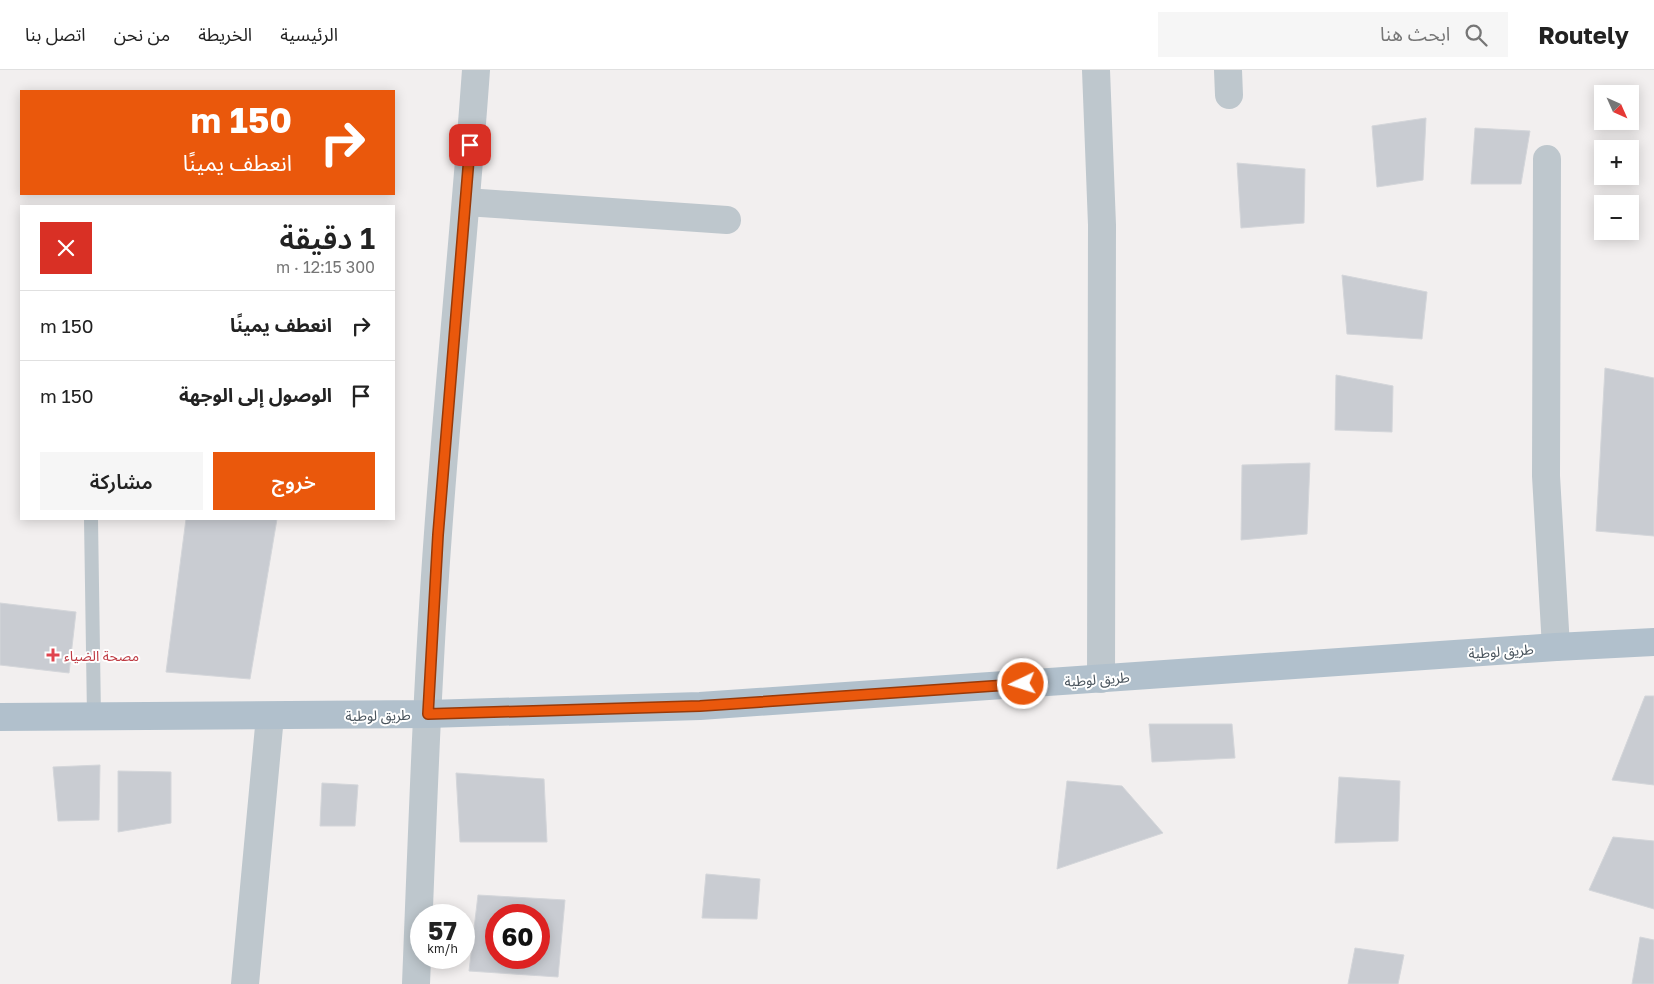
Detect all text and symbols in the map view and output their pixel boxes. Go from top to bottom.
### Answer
search box [1158,12,1508,57]
text: Routely [1538,20,1629,49]
icon: search [1462,21,1490,49]
text: ابحث هنا [1380,22,1450,45]
text: اتصل بنا [25,23,86,45]
text: من نحن [114,23,170,45]
text: الخريطة [198,23,252,45]
text: الرئيسية [280,23,338,45]
north arrow [1594,85,1639,130]
map controls [1594,85,1639,240]
text: 150 m [190,99,292,141]
icon: right [310,110,375,175]
pin [449,124,491,166]
icon: arrive [456,131,484,159]
button: + [1594,140,1639,185]
text: انعطف يمينًا [183,149,292,176]
button: − [1594,195,1639,240]
text: 1 دقيقة [280,220,375,256]
button: close [40,222,92,274]
text: 300 m · 12:15 [276,257,375,277]
icon: right [347,312,375,340]
text: انعطف يمينًا [230,313,332,336]
text: 150 m [40,314,94,337]
icon: arrive [347,382,375,410]
text: الوصول إلى الوجهة [179,383,332,406]
text: 150 m [40,384,94,407]
button: مشاركة [40,452,203,510]
button: خروج [213,452,375,510]
street label: طريق لوطية [1468,640,1534,664]
place label: مصحة الضياء [64,647,139,664]
marker: مصحة الضياء [46,648,60,662]
position arrow [996,657,1048,709]
street label: طريق لوطية [1064,668,1130,692]
street label: طريق لوطية [345,706,411,726]
speed limit sign: 60 [485,904,550,969]
text: 57 [428,915,457,946]
text: km/h [427,941,458,956]

